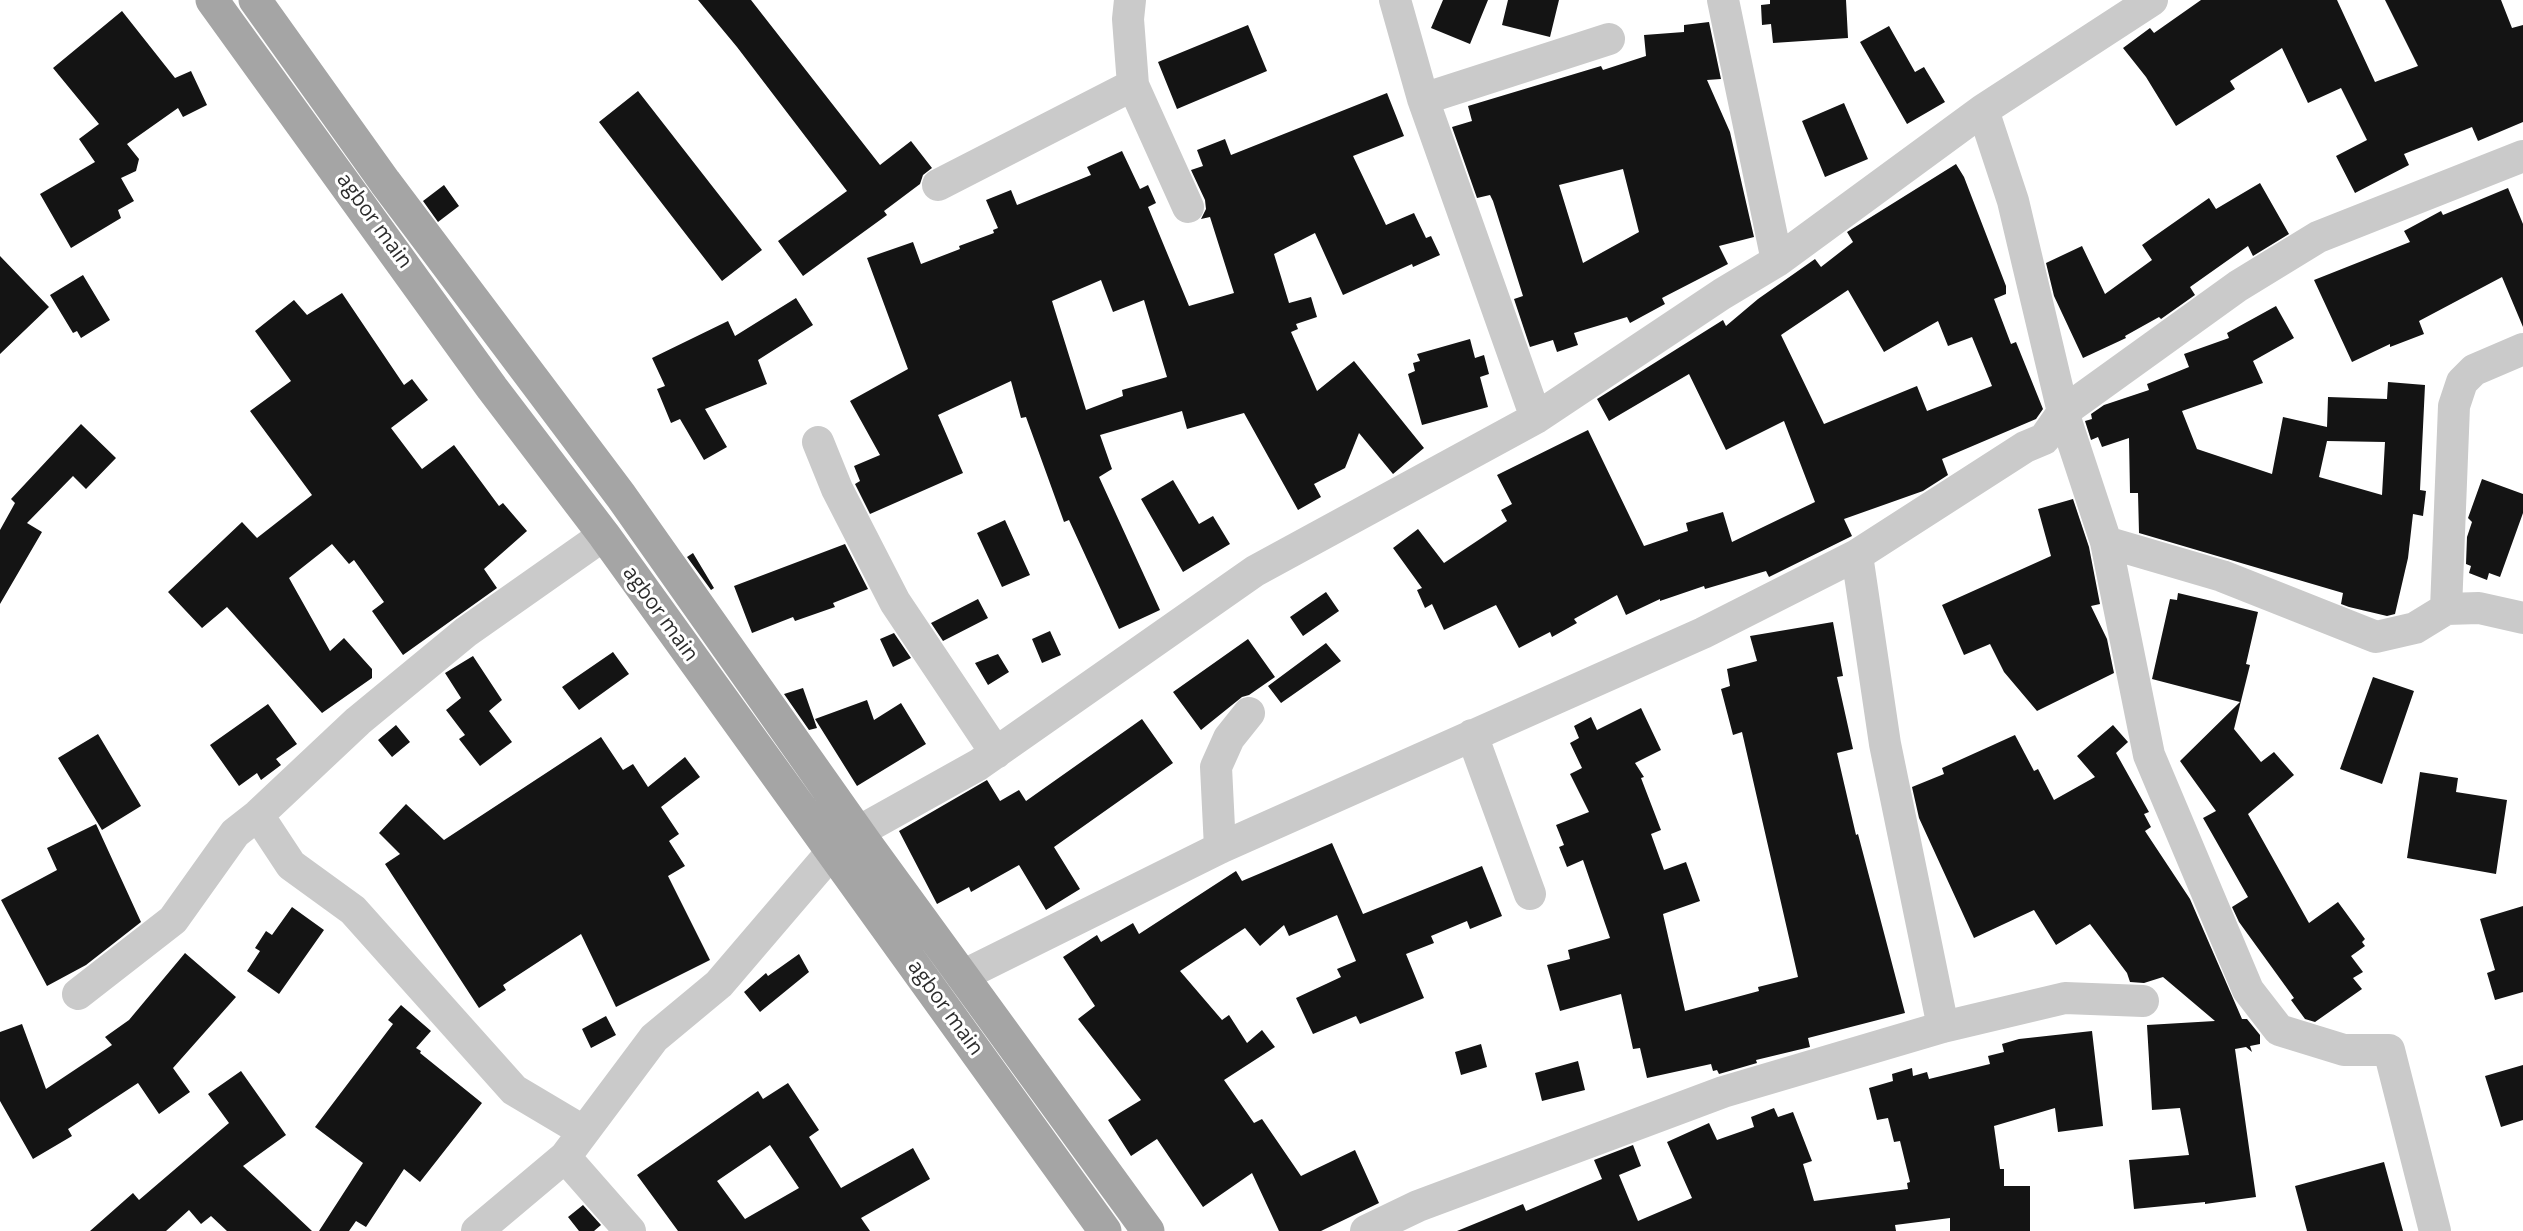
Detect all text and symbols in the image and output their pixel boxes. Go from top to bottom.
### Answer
street label: agbor main [331,168,417,274]
street label: agbor main [617,561,703,667]
street label: agbor main [902,955,988,1061]

